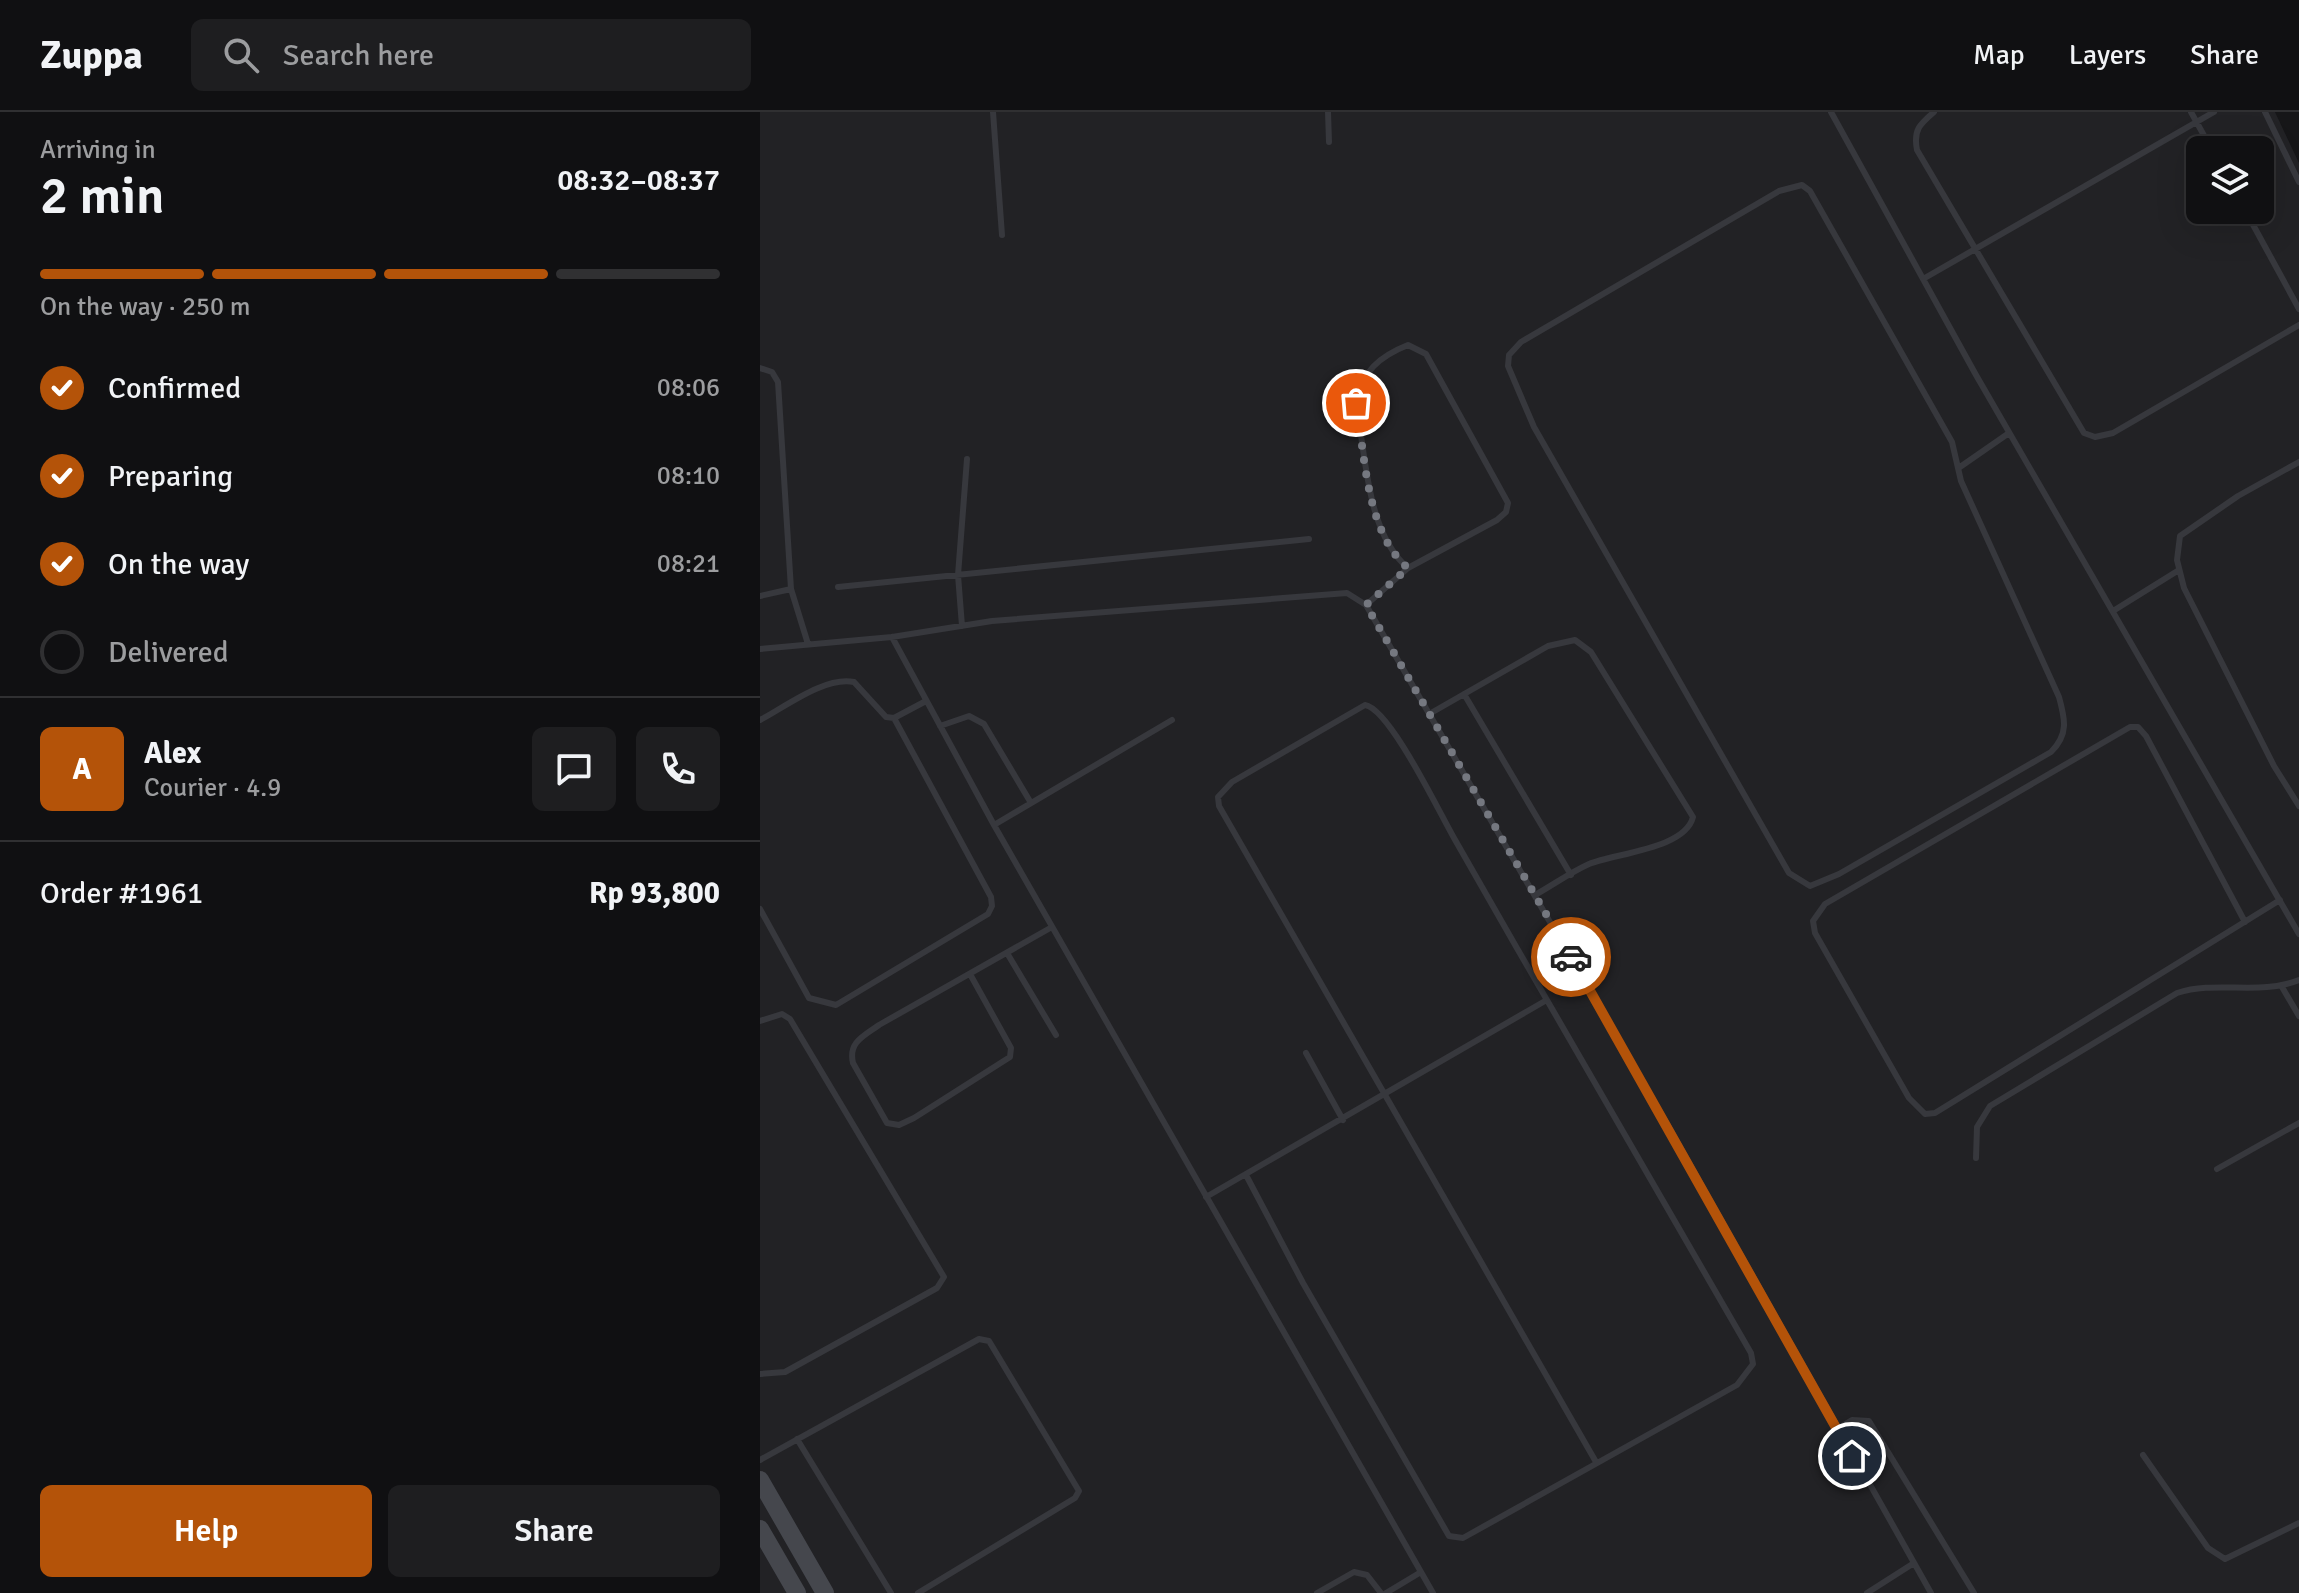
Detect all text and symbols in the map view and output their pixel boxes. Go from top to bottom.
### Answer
search box [191,19,751,91]
text: Zuppa [40,32,143,79]
icon: search [219,33,263,77]
text: Search here [283,37,434,74]
text: Map [1973,38,2025,72]
text: Layers [2069,38,2146,72]
text: Share [2190,38,2259,72]
text: Arriving in [40,134,156,166]
map controls [2186,136,2274,224]
button: layers [2186,136,2274,224]
text: 08:32–08:37 [557,162,720,199]
text: 2 min [40,164,165,228]
text: On the way · 250 m [40,291,250,323]
icon: check [40,366,84,410]
pin [1322,369,1390,437]
text: Confirmed [108,370,241,407]
text: 08:06 [657,372,720,404]
icon: bag [1334,381,1378,425]
icon: check [40,454,84,498]
text: Preparing [108,458,233,495]
text: 08:10 [657,460,720,492]
icon: check [40,542,84,586]
text: On the way [108,546,249,583]
text: 08:21 [657,548,720,580]
text: Delivered [108,634,229,671]
button: chat [532,727,616,811]
button: phone [636,727,720,811]
text: Alex [144,735,201,772]
text: A [72,751,92,788]
text: Courier · 4.9 [144,772,281,804]
text: Order #1961 [40,875,203,912]
text: Rp 93,800 [589,875,720,912]
courier [1531,917,1611,997]
icon: car [1549,935,1593,979]
pin [1818,1422,1886,1490]
icon: home [1830,1434,1874,1478]
button: Help [40,1485,372,1577]
button: Share [388,1485,720,1577]

